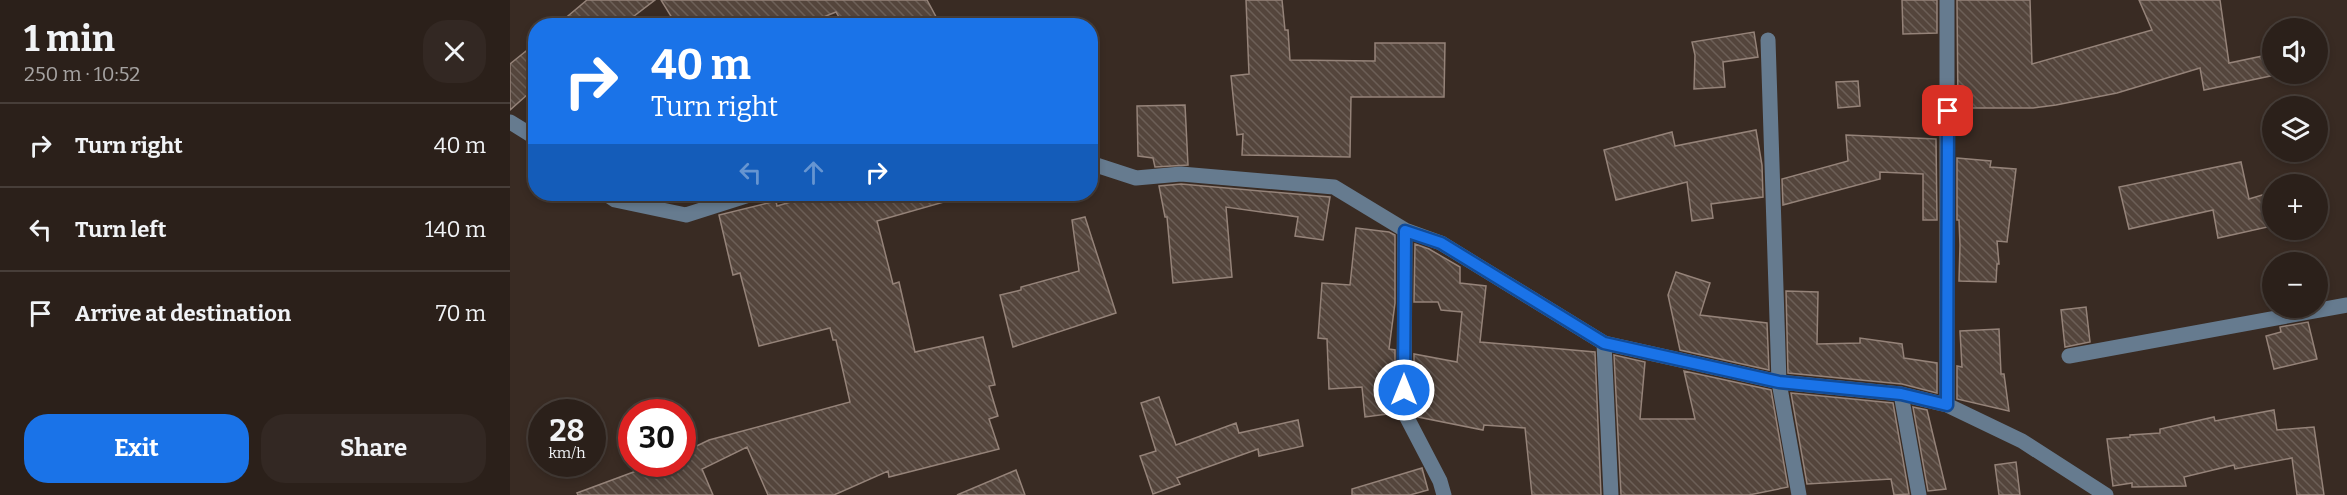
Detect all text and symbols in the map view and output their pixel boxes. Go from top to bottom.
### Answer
text: 1 min [24,17,115,61]
map controls [2262,18,2328,318]
button: sound [2262,18,2328,84]
button: close [423,20,486,83]
text: 40 m [651,40,751,90]
icon: right [552,42,630,120]
text: 250 m · 10:52 [24,62,140,86]
pin [1922,85,1973,136]
text: Turn right [651,91,778,123]
icon: arrive [1931,94,1964,127]
button: layers [2262,96,2328,162]
icon: right [24,129,57,162]
text: Turn right [75,132,183,159]
text: 40 m [434,132,486,159]
icon: left [734,156,767,189]
icon: ahead [797,156,830,189]
icon: right [860,156,893,189]
button: + [2262,174,2328,240]
icon: left [24,213,57,246]
text: Turn left [75,216,167,243]
text: 140 m [425,216,486,243]
button: − [2262,252,2328,318]
icon: arrive [24,297,57,330]
text: Arrive at destination [75,300,291,327]
text: 70 m [436,300,486,327]
position arrow [1372,358,1436,422]
speed limit sign: 30 [618,399,696,477]
text: 28 [550,413,584,449]
button: Exit [24,414,249,483]
button: Share [261,414,486,483]
text: km/h [548,444,586,462]

